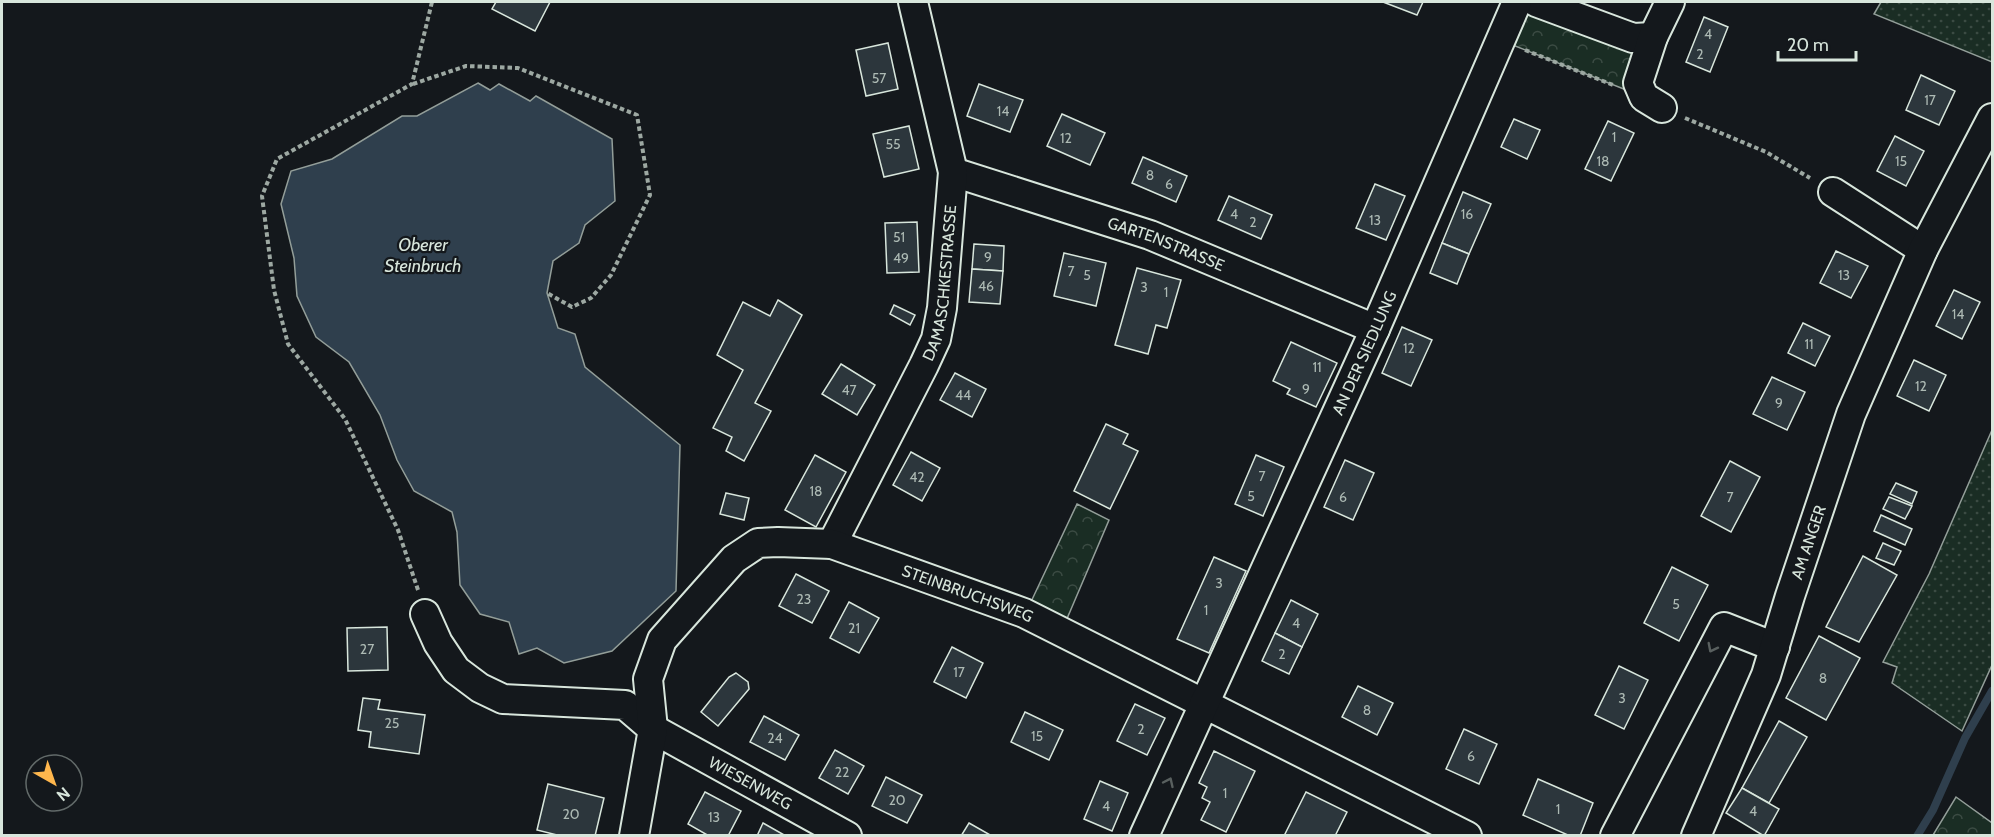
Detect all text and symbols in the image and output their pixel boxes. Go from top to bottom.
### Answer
scale bar [1778,24,1856,62]
house number: 4 [1704,25,1712,43]
text: 20 m [1787,34,1829,56]
house number: 2 [1696,45,1704,63]
house number: 57 [872,69,886,87]
house number: 17 [1924,91,1936,109]
house number: 14 [997,102,1009,120]
house number: 1 [1612,128,1616,146]
house number: 12 [1060,129,1072,147]
house number: 55 [885,135,901,153]
house number: 18 [1596,152,1610,170]
house number: 15 [1895,152,1907,170]
house number: 8 [1146,166,1154,184]
house number: 6 [1165,175,1173,193]
street label: DAMASCHKESTRASSE [918,204,960,364]
house number: 4 [1230,205,1238,223]
house number: 16 [1461,205,1473,223]
house number: 13 [1369,211,1381,229]
street label: GARTENSTRASSE [1105,213,1228,275]
house number: 2 [1249,213,1257,231]
house number: 51 [893,228,905,246]
water label: Oberer Steinbruch [385,234,461,277]
house number: 9 [984,248,992,266]
house number: 49 [893,249,909,267]
house number: 7 [1067,262,1075,280]
house number: 5 [1083,266,1091,284]
house number: 13 [1838,266,1850,284]
house number: 46 [978,277,994,295]
house number: 3 [1140,278,1148,296]
house number: 1 [1164,283,1168,301]
street label: AN DER SIEDLUNG [1328,288,1400,418]
house number: 14 [1952,305,1964,323]
house number: 11 [1804,335,1814,353]
house number: 12 [1403,339,1415,357]
house number: 11 [1312,358,1322,376]
house number: 12 [1915,377,1927,395]
house number: 9 [1302,380,1310,398]
house number: 47 [841,381,857,399]
house number: 44 [955,386,971,404]
house number: 9 [1775,394,1783,412]
house number: 7 [1258,467,1266,485]
house number: 42 [909,468,925,486]
house number: 18 [809,482,823,500]
house number: 5 [1247,487,1255,505]
house number: 6 [1339,488,1347,506]
house number: 7 [1726,488,1734,506]
street label: AM ANGER [1787,502,1829,582]
street label: STEINBRUCHSWEG [900,561,1037,626]
house number: 3 [1215,574,1223,592]
house number: 23 [797,590,811,608]
house number: 5 [1672,595,1680,613]
house number: 1 [1204,601,1208,619]
house number: 4 [1292,614,1300,632]
house number: 21 [848,619,860,637]
house number: 27 [360,640,374,658]
one-way arrow [1708,642,1719,653]
house number: 2 [1278,645,1286,663]
house number: 17 [953,663,965,681]
house number: 8 [1819,669,1827,687]
house number: 3 [1618,689,1626,707]
house number: 8 [1363,701,1371,719]
house number: 25 [385,714,399,732]
house number: 2 [1137,720,1145,738]
house number: 15 [1031,727,1043,745]
house number: 24 [767,729,783,747]
house number: 6 [1467,747,1475,765]
street label: WIESENWEG [705,752,795,813]
north arrow [24,753,84,813]
house number: 22 [835,763,849,781]
one-way arrow [1161,778,1173,789]
text: N [53,783,74,805]
house number: 1 [1223,784,1227,802]
house number: 20 [888,791,906,809]
house number: 4 [1102,797,1110,815]
house number: 1 [1556,800,1560,818]
house number: 4 [1749,802,1757,820]
house number: 20 [562,805,580,823]
house number: 13 [708,808,720,826]

